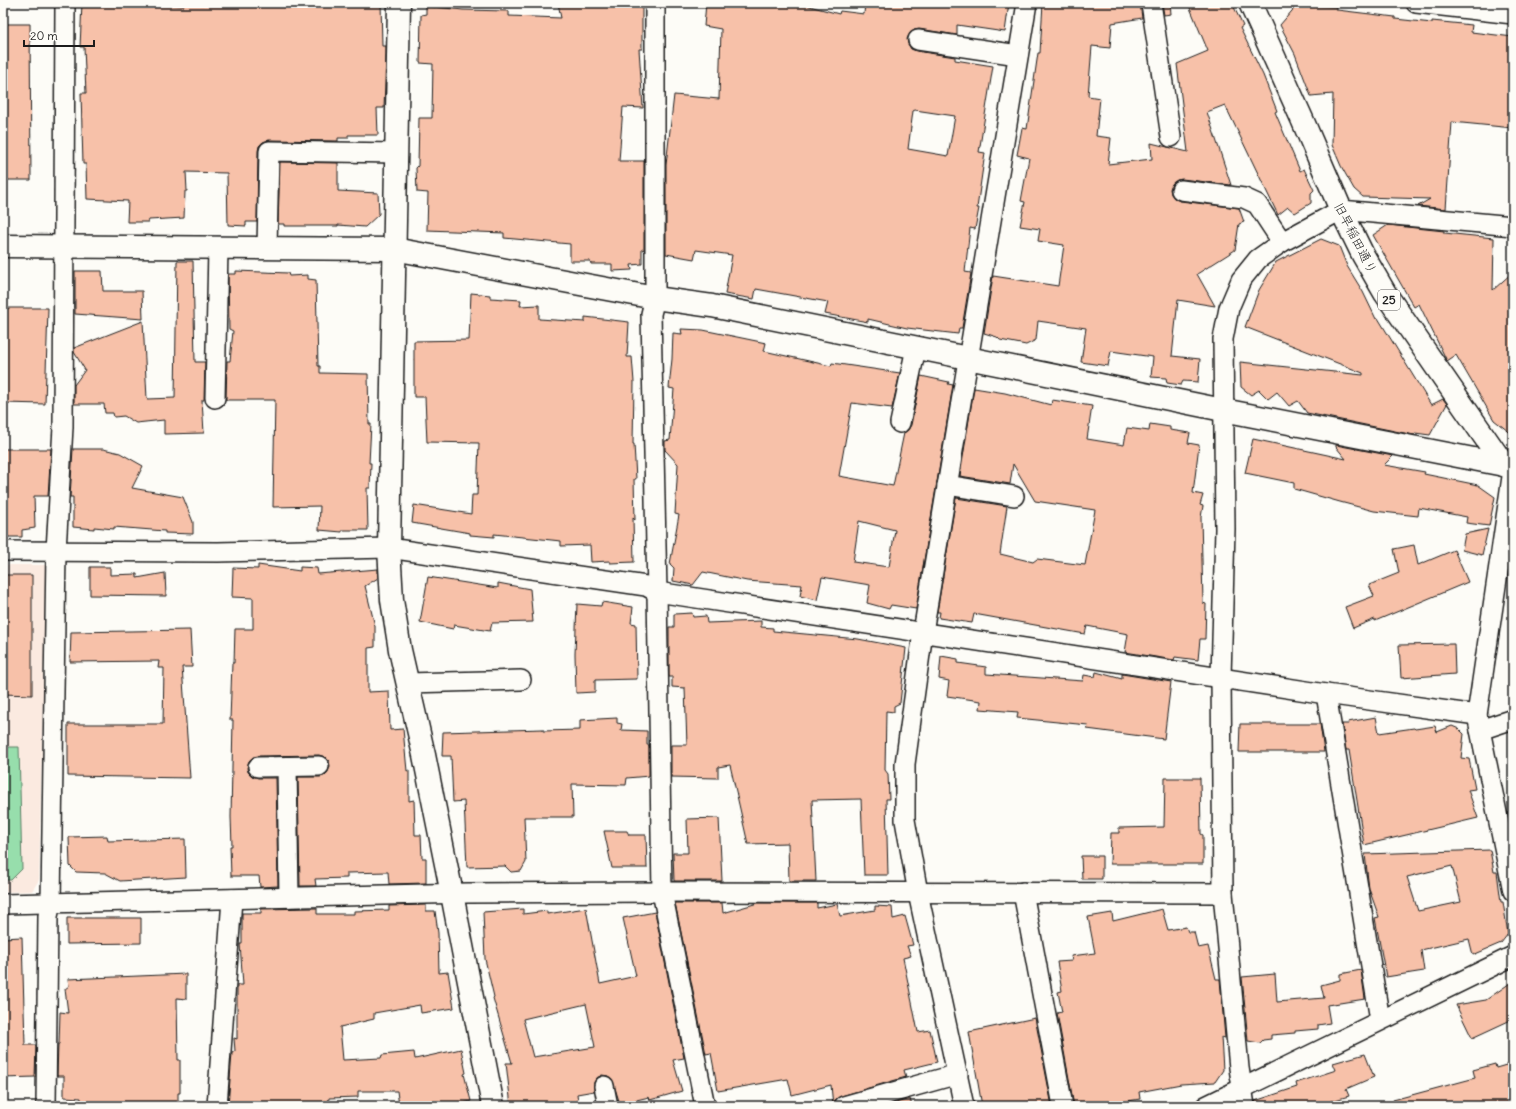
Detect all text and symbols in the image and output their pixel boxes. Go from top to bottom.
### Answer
scale bar [24,22,94,48]
text: 20 m [30,28,58,43]
street label: 旧早稲田通り [1330,200,1381,277]
road number: 25 [1378,290,1400,310]

